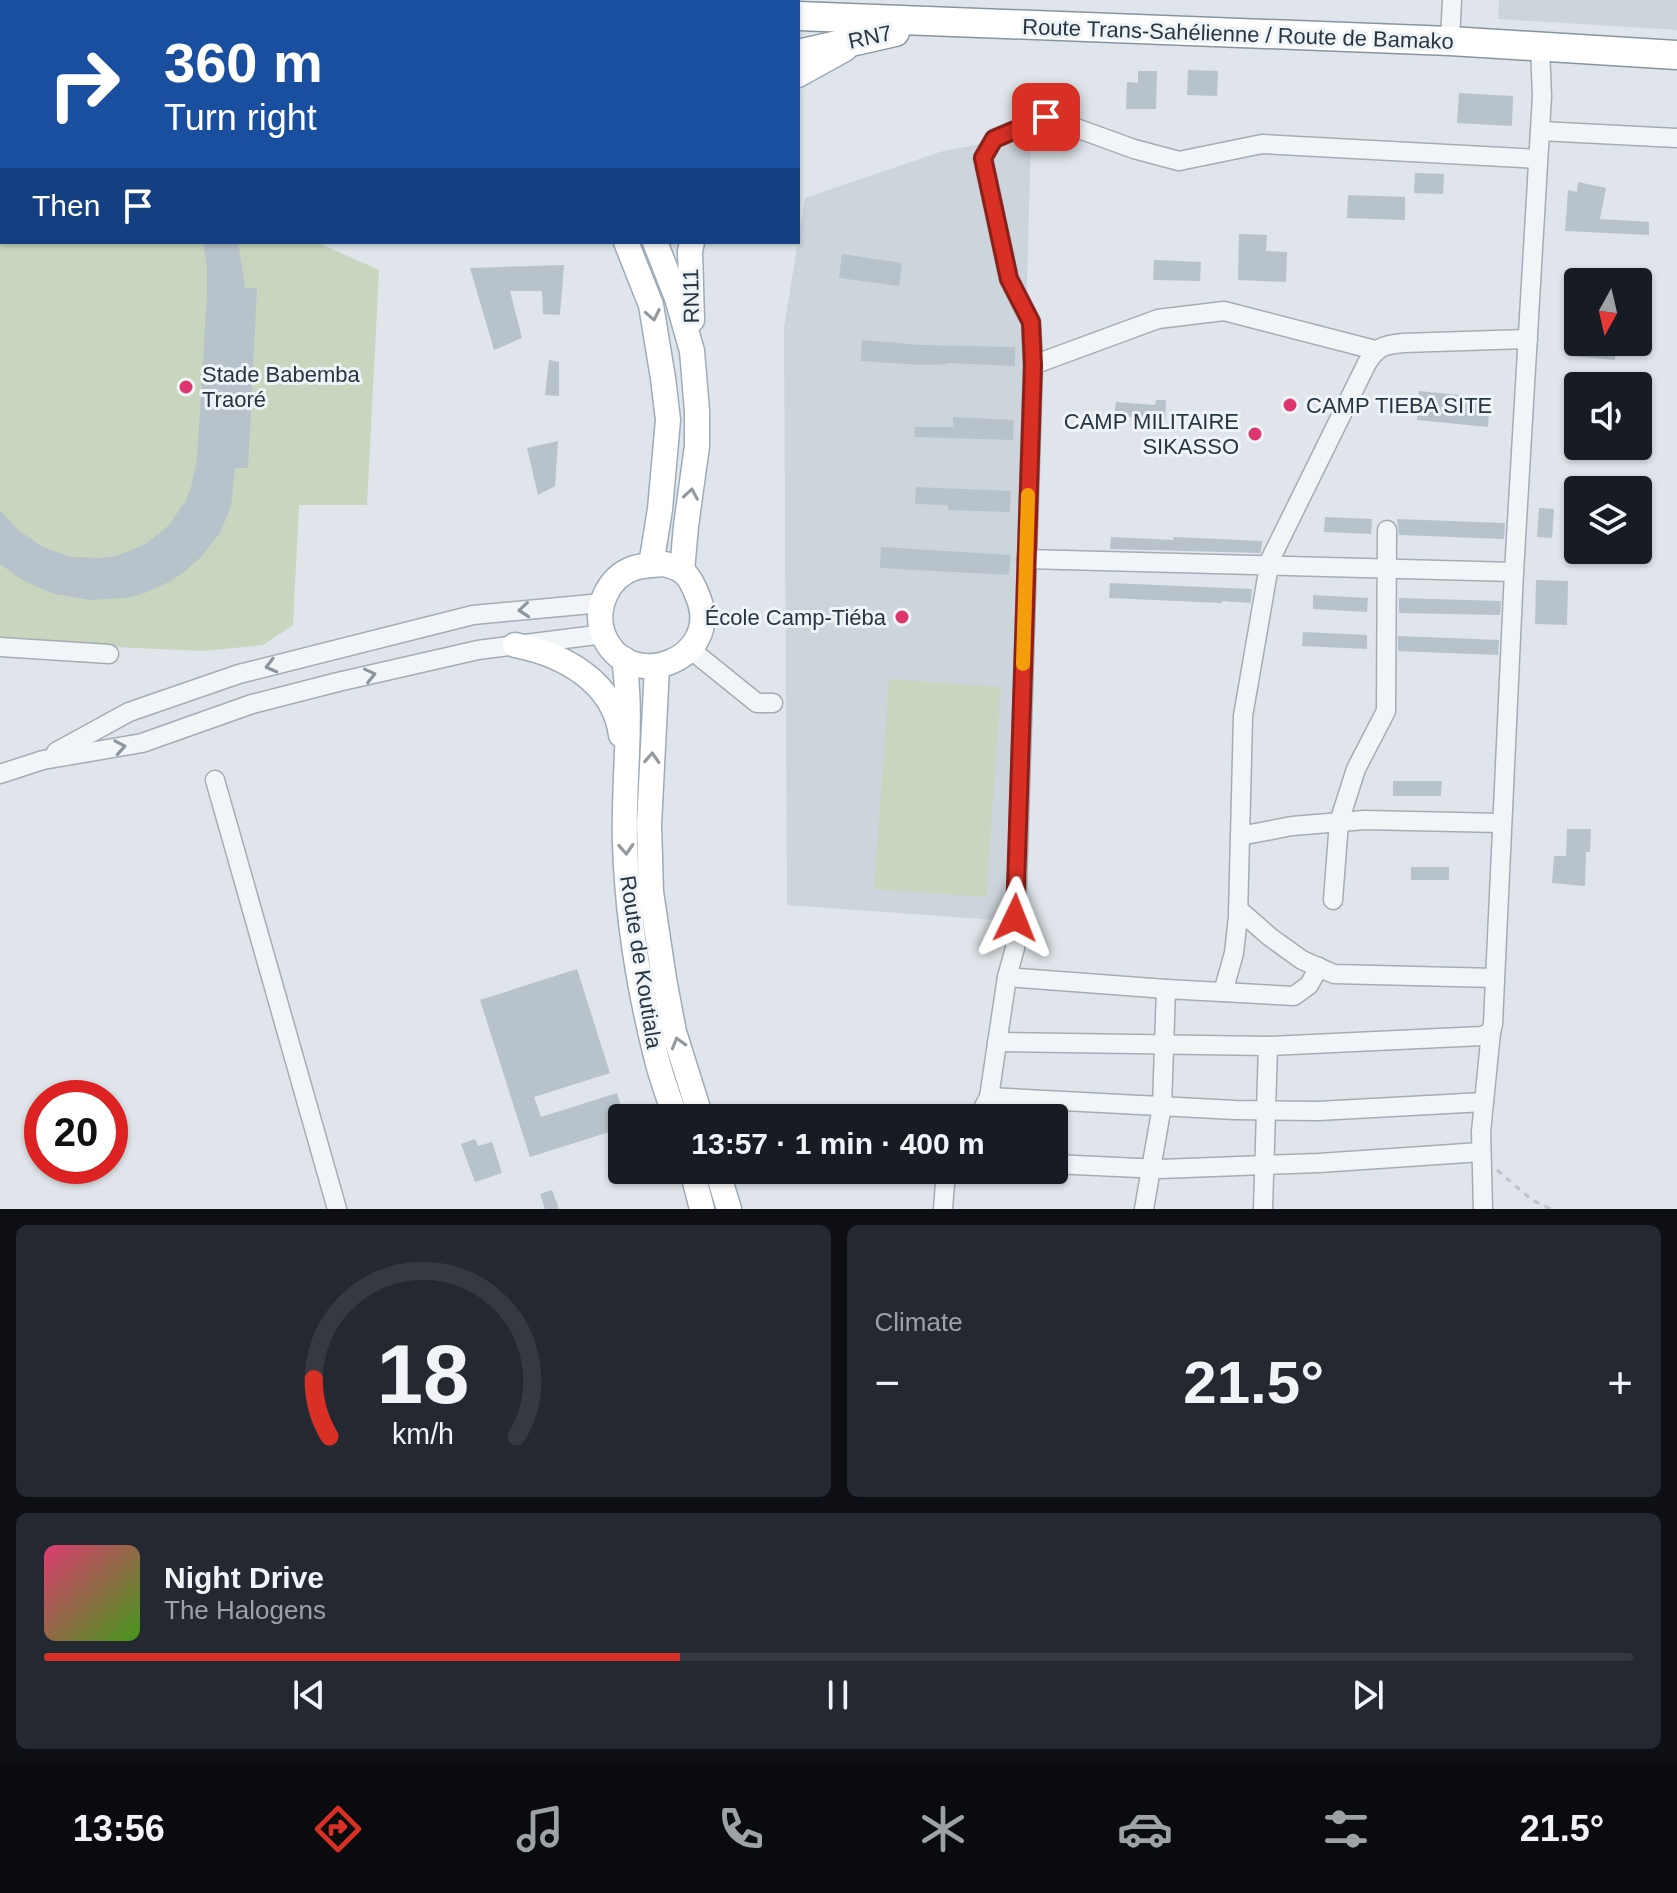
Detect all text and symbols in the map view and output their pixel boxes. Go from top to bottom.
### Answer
street label: Route Trans-Sahélienne / Route de Bamako [1022,14,1454,54]
street label: RN7 [846,20,894,54]
text: 360 m [164,31,323,94]
icon: right [32,32,136,136]
pin [1012,83,1080,151]
icon: arrive [1024,95,1068,139]
text: Turn right [164,97,317,138]
icon: arrive [116,184,160,228]
text: Then [32,189,100,222]
street label: RN11 [678,268,704,324]
north arrow [1564,268,1652,356]
map controls [1564,268,1652,564]
one-way arrow [643,308,660,322]
place label: Stade Babemba Traoré [202,362,361,412]
button: sound [1564,372,1652,460]
marker: Stade Babemba Traoré [177,378,195,396]
place label: CAMP TIEBA SITE [1306,393,1492,418]
marker: CAMP TIEBA SITE [1281,396,1299,414]
place label: CAMP MILITAIRE SIKASSO [1064,409,1239,459]
marker: CAMP MILITAIRE SIKASSO [1246,425,1264,443]
button: layers [1564,476,1652,564]
one-way arrow [682,487,699,501]
one-way arrow [517,601,530,618]
place label: École Camp-Tiéba [705,605,887,630]
marker: École Camp-Tiéba [893,608,911,626]
one-way arrow [264,656,278,673]
one-way arrow [362,667,376,684]
one-way arrow [113,739,127,756]
one-way arrow [643,751,660,764]
one-way arrow [617,843,634,856]
street label: Route de Koutiala [615,874,667,1051]
position arrow [973,876,1057,960]
one-way arrow [671,1037,687,1051]
speed limit sign: 20 [24,1080,128,1184]
text: 13:57 · 1 min · 400 m [691,1127,985,1160]
text: Climate [875,1307,963,1337]
text: 18 [377,1328,470,1421]
text: 21.5° [1183,1349,1324,1416]
text: − [875,1358,900,1407]
text: + [1607,1358,1633,1407]
text: km/h [392,1418,454,1450]
text: Night Drive [164,1561,324,1594]
text: The Halogens [164,1595,326,1625]
icon: previous [287,1673,331,1717]
icon: pause [816,1673,860,1717]
icon: next [1346,1673,1390,1717]
icon: directions [310,1801,366,1857]
icon: music [512,1801,568,1857]
icon: phone [713,1801,769,1857]
icon: climate [915,1801,971,1857]
icon: car [1117,1801,1173,1857]
icon: filters [1318,1801,1374,1857]
text: 13:56 [73,1808,165,1849]
text: 21.5° [1520,1808,1604,1849]

